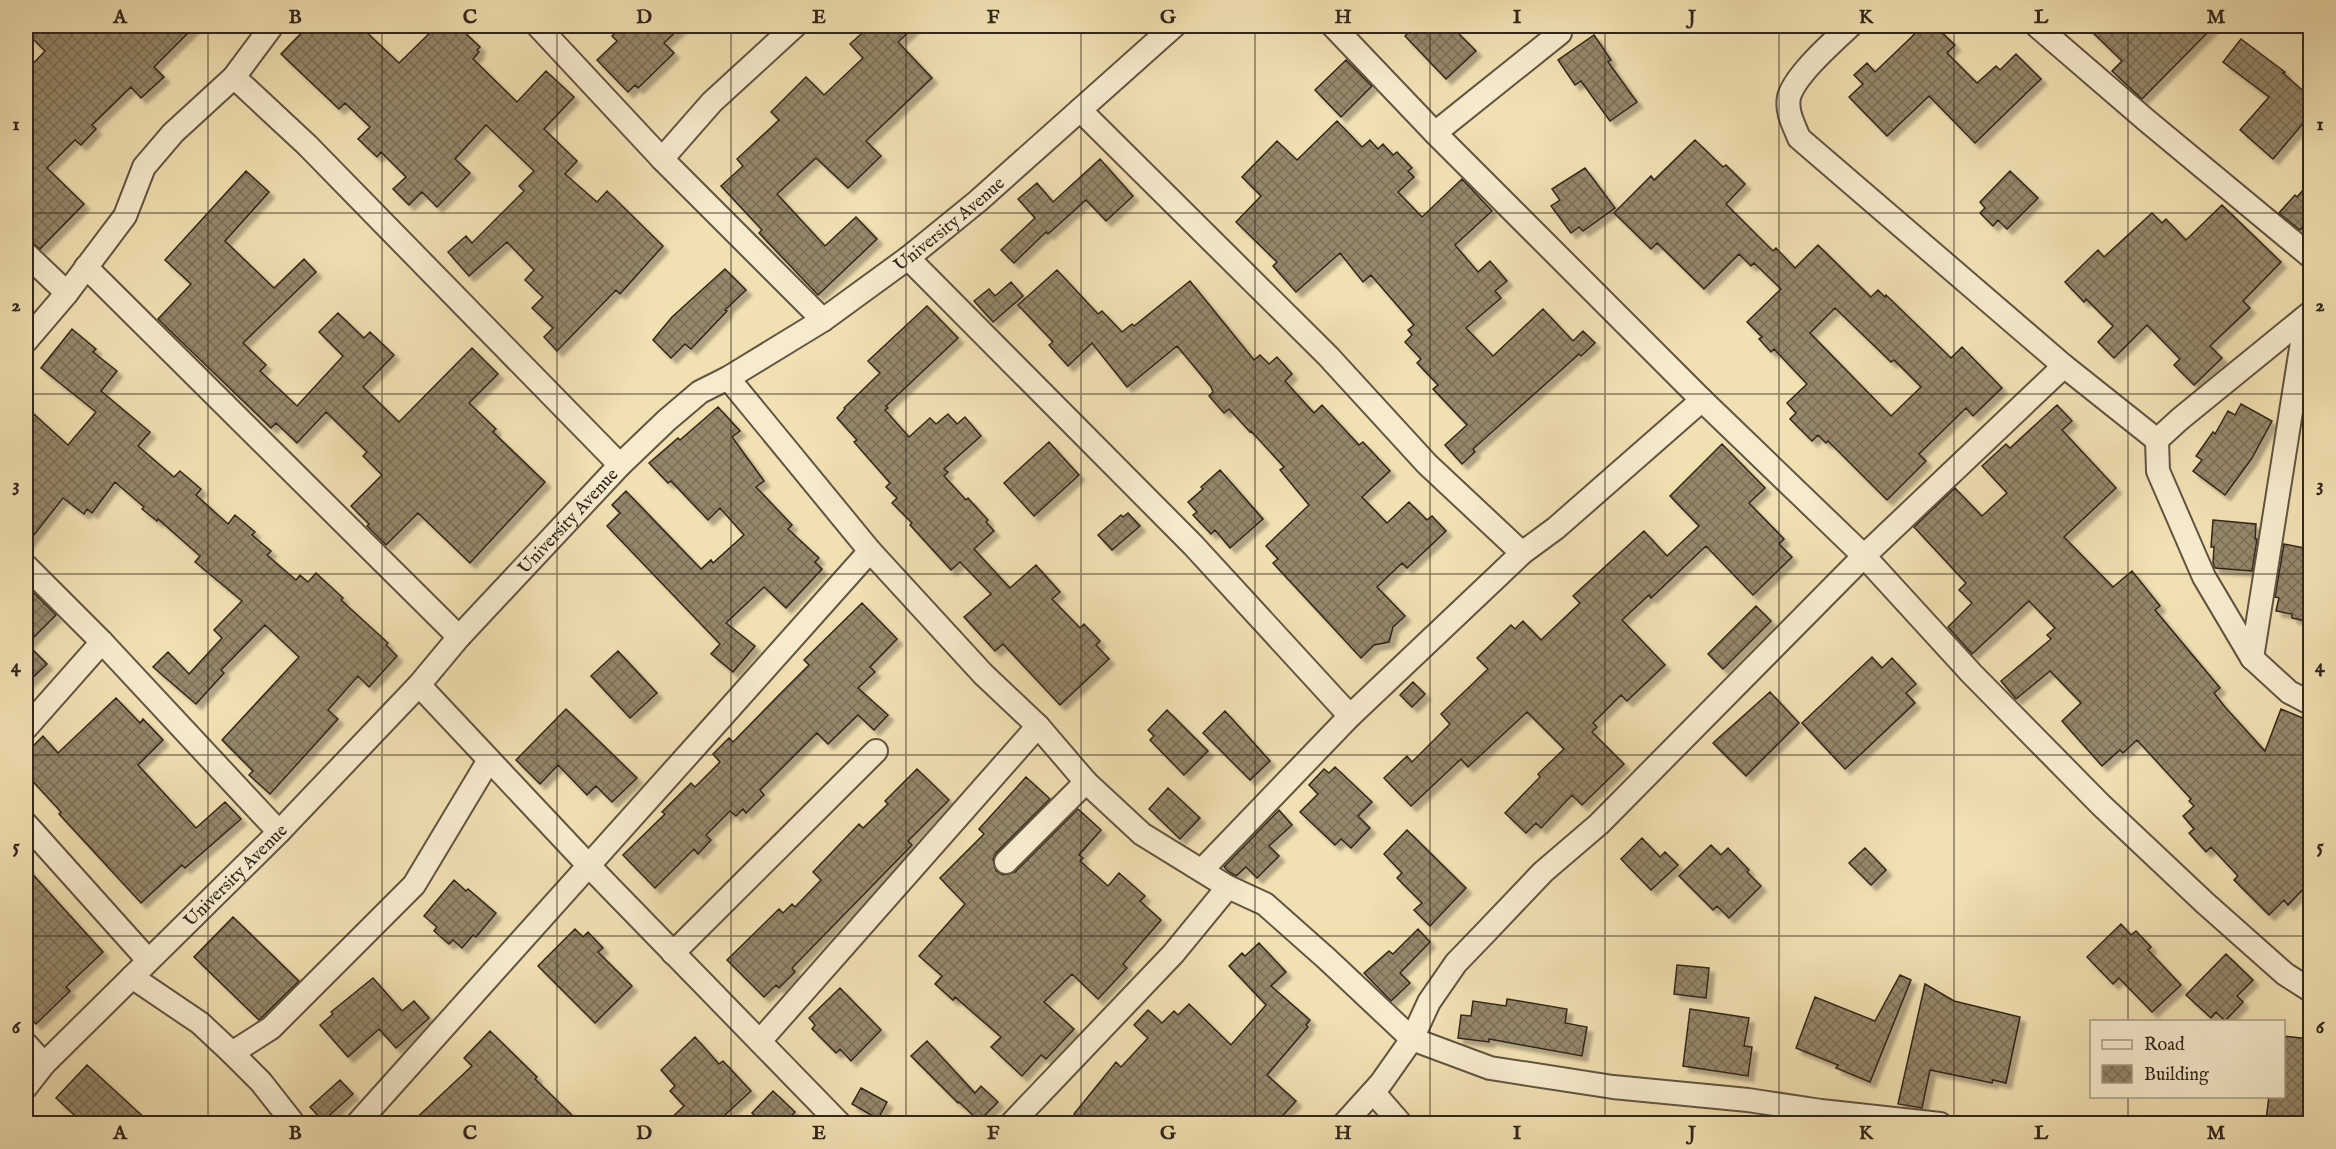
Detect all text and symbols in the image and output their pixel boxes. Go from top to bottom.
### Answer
text: A [112,5,128,30]
text: B [288,5,302,30]
text: C [463,5,477,30]
text: D [636,5,652,30]
text: E [812,5,826,30]
text: F [987,5,1000,30]
text: G [1160,5,1177,30]
text: H [1334,5,1352,30]
text: I [1513,5,1522,30]
text: J [1685,5,1697,30]
text: K [1859,5,1875,30]
text: L [2034,5,2049,30]
text: M [2207,5,2226,30]
text: 1 [12,112,20,137]
text: 1 [2316,112,2324,137]
street label: University Avenue [890,173,1010,277]
text: 2 [11,293,21,318]
text: 2 [2315,293,2325,318]
street label: University Avenue [514,464,624,580]
text: 3 [12,473,20,498]
text: 3 [2316,473,2324,498]
text: 4 [11,654,22,679]
text: 4 [2315,654,2326,679]
street label: University Avenue [180,820,293,933]
text: 5 [12,834,20,859]
text: 5 [2316,834,2324,859]
text: 6 [12,1015,22,1040]
text: 6 [2316,1015,2326,1040]
legend [2090,1020,2285,1098]
text: Road [2144,1034,2185,1057]
text: Building [2144,1064,2209,1087]
text: A [112,1121,128,1146]
text: B [288,1121,302,1146]
text: C [463,1121,477,1146]
text: D [636,1121,652,1146]
text: E [812,1121,826,1146]
text: F [987,1121,1000,1146]
text: G [1160,1121,1177,1146]
text: H [1334,1121,1352,1146]
text: I [1513,1121,1522,1146]
text: J [1685,1121,1697,1146]
text: K [1859,1121,1875,1146]
text: L [2034,1121,2049,1146]
text: M [2207,1121,2226,1146]

